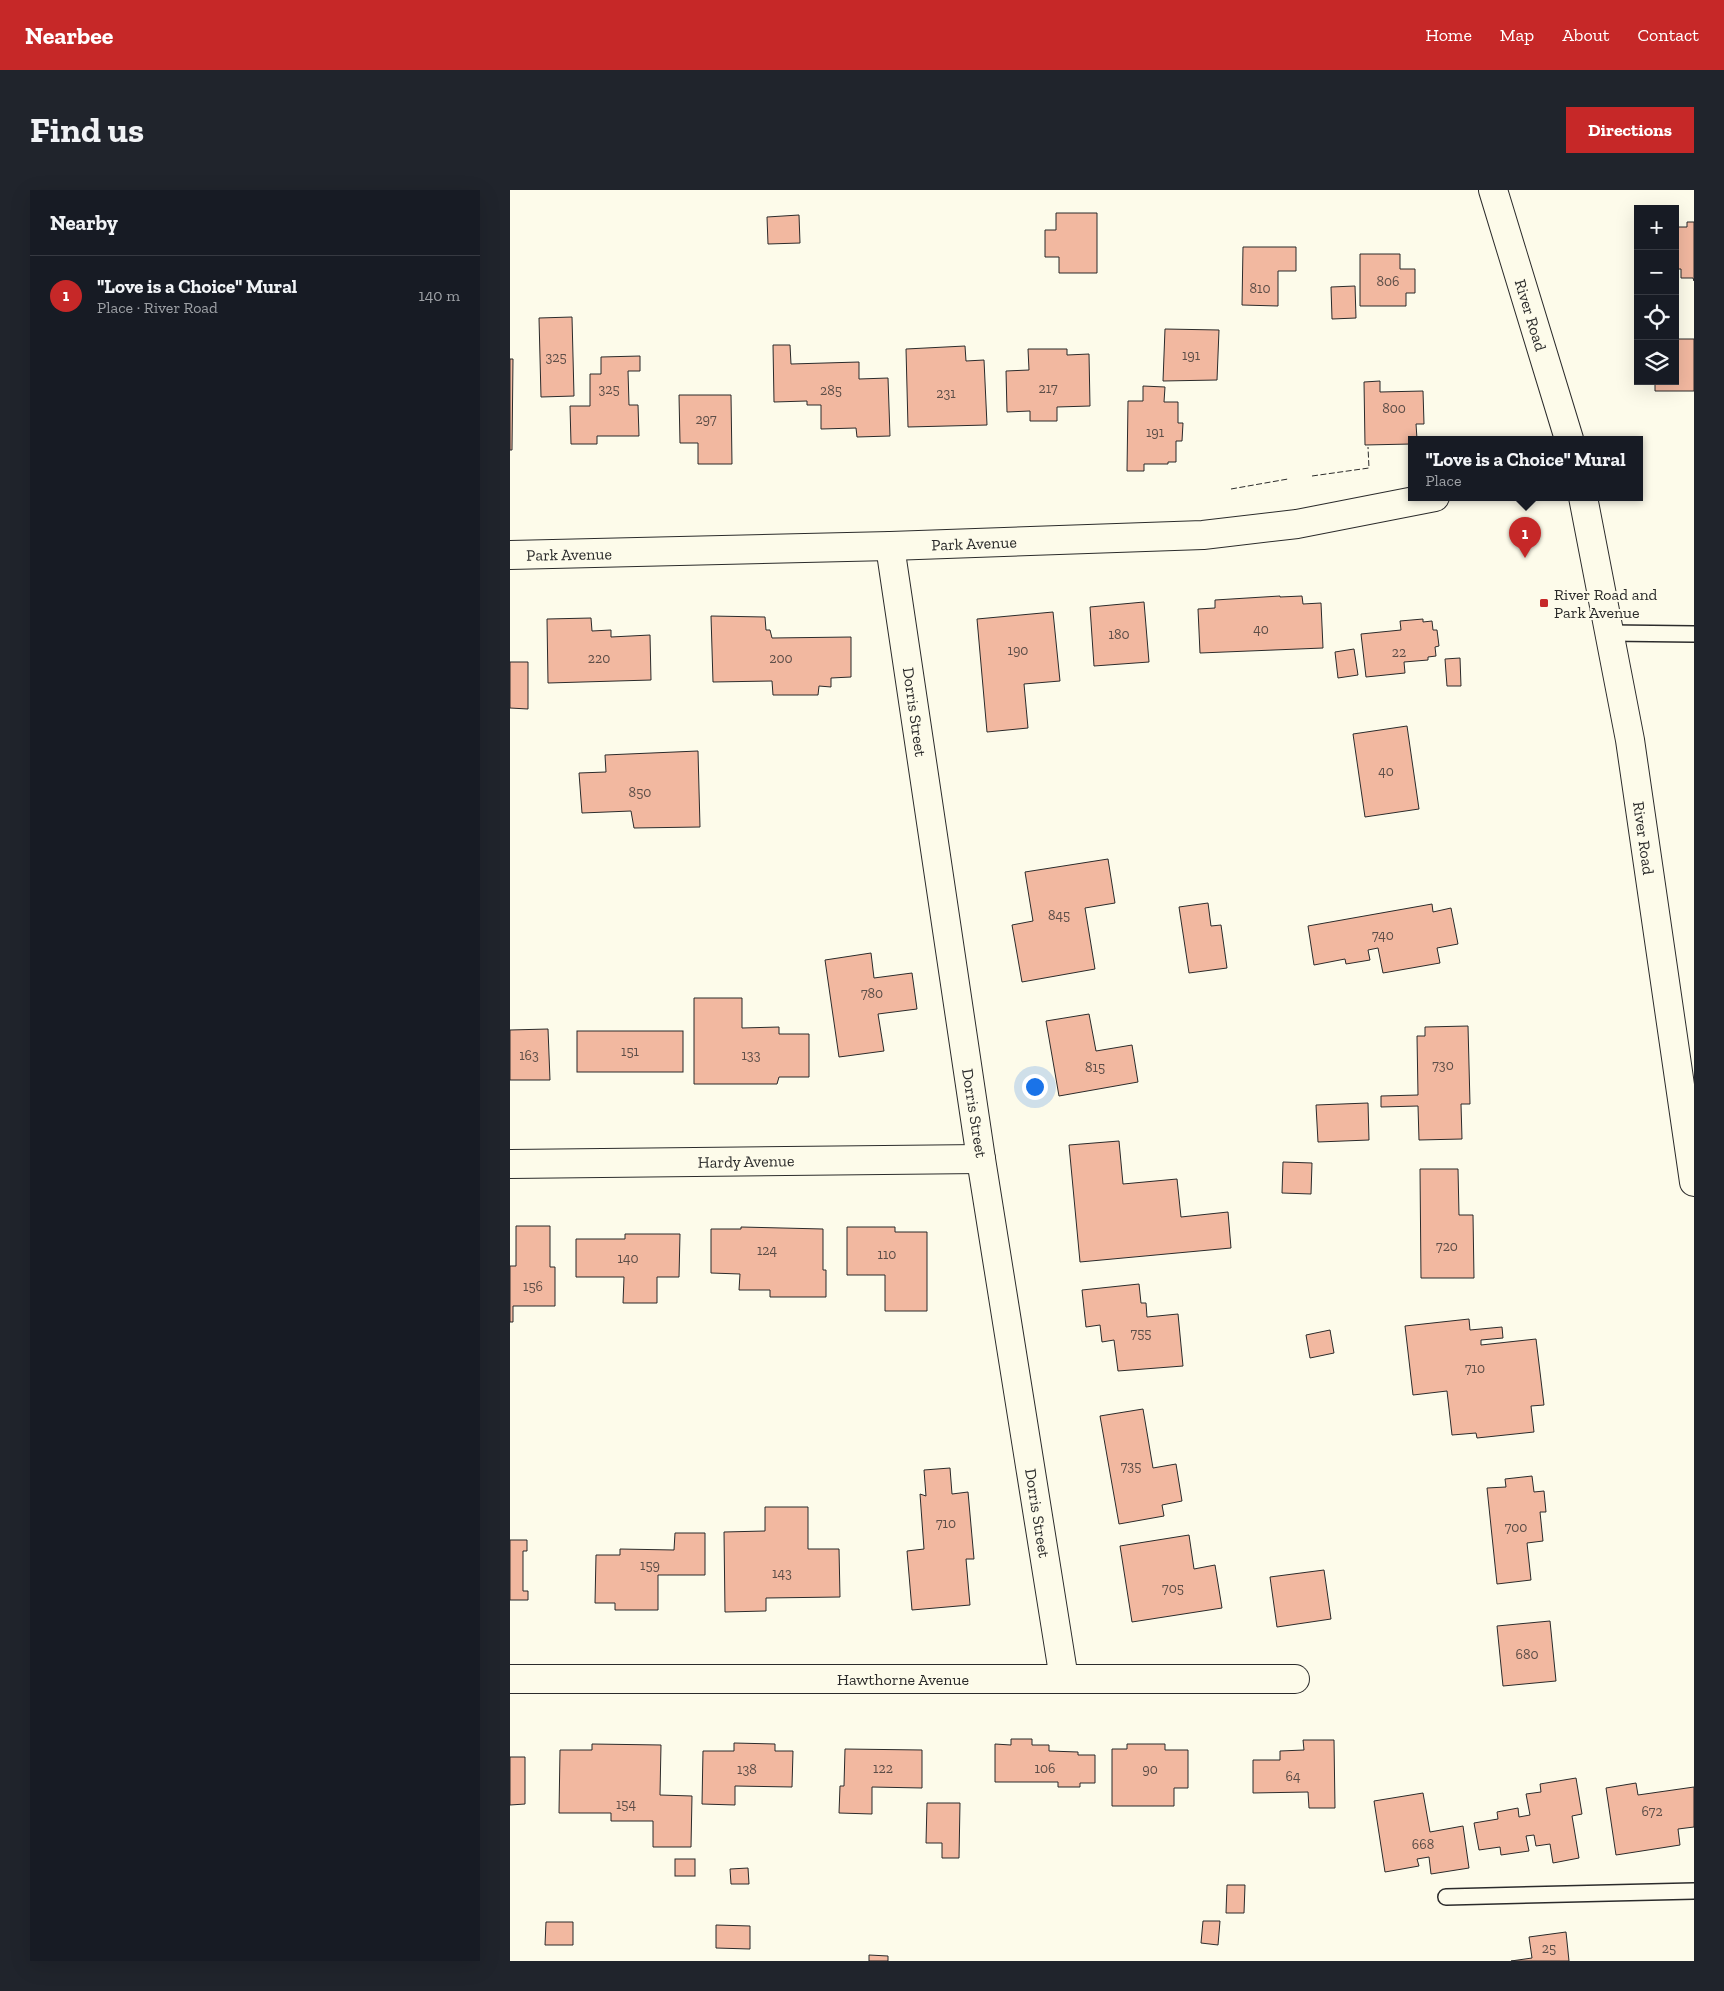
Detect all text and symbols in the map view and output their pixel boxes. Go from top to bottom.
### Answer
text: Nearbee [25,21,113,50]
text: Home [1425,24,1472,46]
text: Map [1500,24,1534,46]
text: About [1562,24,1609,46]
text: Contact [1637,24,1699,46]
button: Directions [1566,107,1694,153]
text: Find us [30,109,144,151]
map controls [1634,205,1679,385]
button: + [1634,205,1679,250]
text: Nearby [50,210,118,235]
button: − [1634,250,1679,295]
house number: 806 [1376,273,1400,290]
text: "Love is a Choice" Mural [97,275,297,298]
street label: River Road [1511,277,1550,354]
house number: 810 [1250,280,1271,297]
text: 1 [63,286,69,305]
text: 140 m [419,286,460,305]
button: locate [1634,295,1679,340]
text: Place · River Road [97,298,218,317]
button: layers [1634,340,1679,385]
house number: 191 [1182,347,1201,364]
house number: 325 [545,349,567,366]
house number: 217 [1039,380,1058,397]
house number: 325 [598,381,620,398]
house number: 285 [820,382,842,399]
house number: 231 [936,385,956,402]
house number: 800 [1382,400,1406,417]
house number: 297 [695,411,717,428]
house number: 191 [1146,424,1165,441]
popup [1408,436,1643,501]
text: "Love is a Choice" Mural [1425,448,1626,471]
text: Place [1425,471,1461,490]
pin: 1 [1509,517,1541,558]
street label: Park Avenue [931,533,1017,554]
street label: Park Avenue [526,544,612,565]
place label: River Road and Park Avenue [1554,585,1658,622]
marker: River Road and Park Avenue [1538,597,1550,609]
house number: 40 [1253,621,1269,638]
house number: 180 [1109,626,1130,643]
house number: 190 [1008,642,1028,659]
house number: 22 [1392,644,1406,661]
house number: 220 [588,650,610,667]
house number: 200 [769,650,793,667]
street label: Dorris Street [899,666,930,758]
house number: 40 [1378,763,1394,780]
house number: 850 [629,784,651,801]
street label: River Road [1629,800,1658,876]
house number: 845 [1048,907,1070,924]
house number: 740 [1372,927,1394,944]
house number: 780 [861,985,883,1002]
house number: 151 [621,1043,640,1060]
house number: 163 [519,1047,539,1064]
house number: 133 [741,1047,761,1064]
house number: 730 [1432,1057,1454,1074]
house number: 815 [1085,1059,1105,1076]
street label: Dorris Street [958,1067,991,1159]
your location [1022,1074,1048,1100]
street label: Hardy Avenue [698,1151,794,1172]
house number: 720 [1436,1238,1458,1255]
house number: 124 [757,1242,778,1259]
house number: 110 [878,1246,896,1263]
house number: 140 [618,1250,639,1267]
house number: 156 [523,1278,543,1295]
house number: 755 [1131,1325,1151,1342]
house number: 710 [1465,1360,1485,1377]
house number: 735 [1121,1458,1141,1475]
street label: Dorris Street [1021,1467,1054,1559]
house number: 710 [936,1515,956,1532]
house number: 700 [1505,1519,1527,1536]
house number: 159 [640,1557,660,1574]
house number: 143 [772,1565,792,1582]
house number: 705 [1162,1580,1184,1597]
house number: 680 [1515,1646,1539,1663]
street label: Hawthorne Avenue [837,1670,969,1689]
house number: 122 [873,1760,893,1777]
house number: 106 [1035,1760,1055,1777]
house number: 138 [737,1761,757,1778]
house number: 90 [1142,1761,1158,1778]
house number: 64 [1286,1768,1301,1785]
house number: 154 [616,1796,637,1813]
house number: 672 [1641,1803,1663,1820]
house number: 668 [1412,1836,1434,1853]
house number: 25 [1542,1940,1556,1957]

